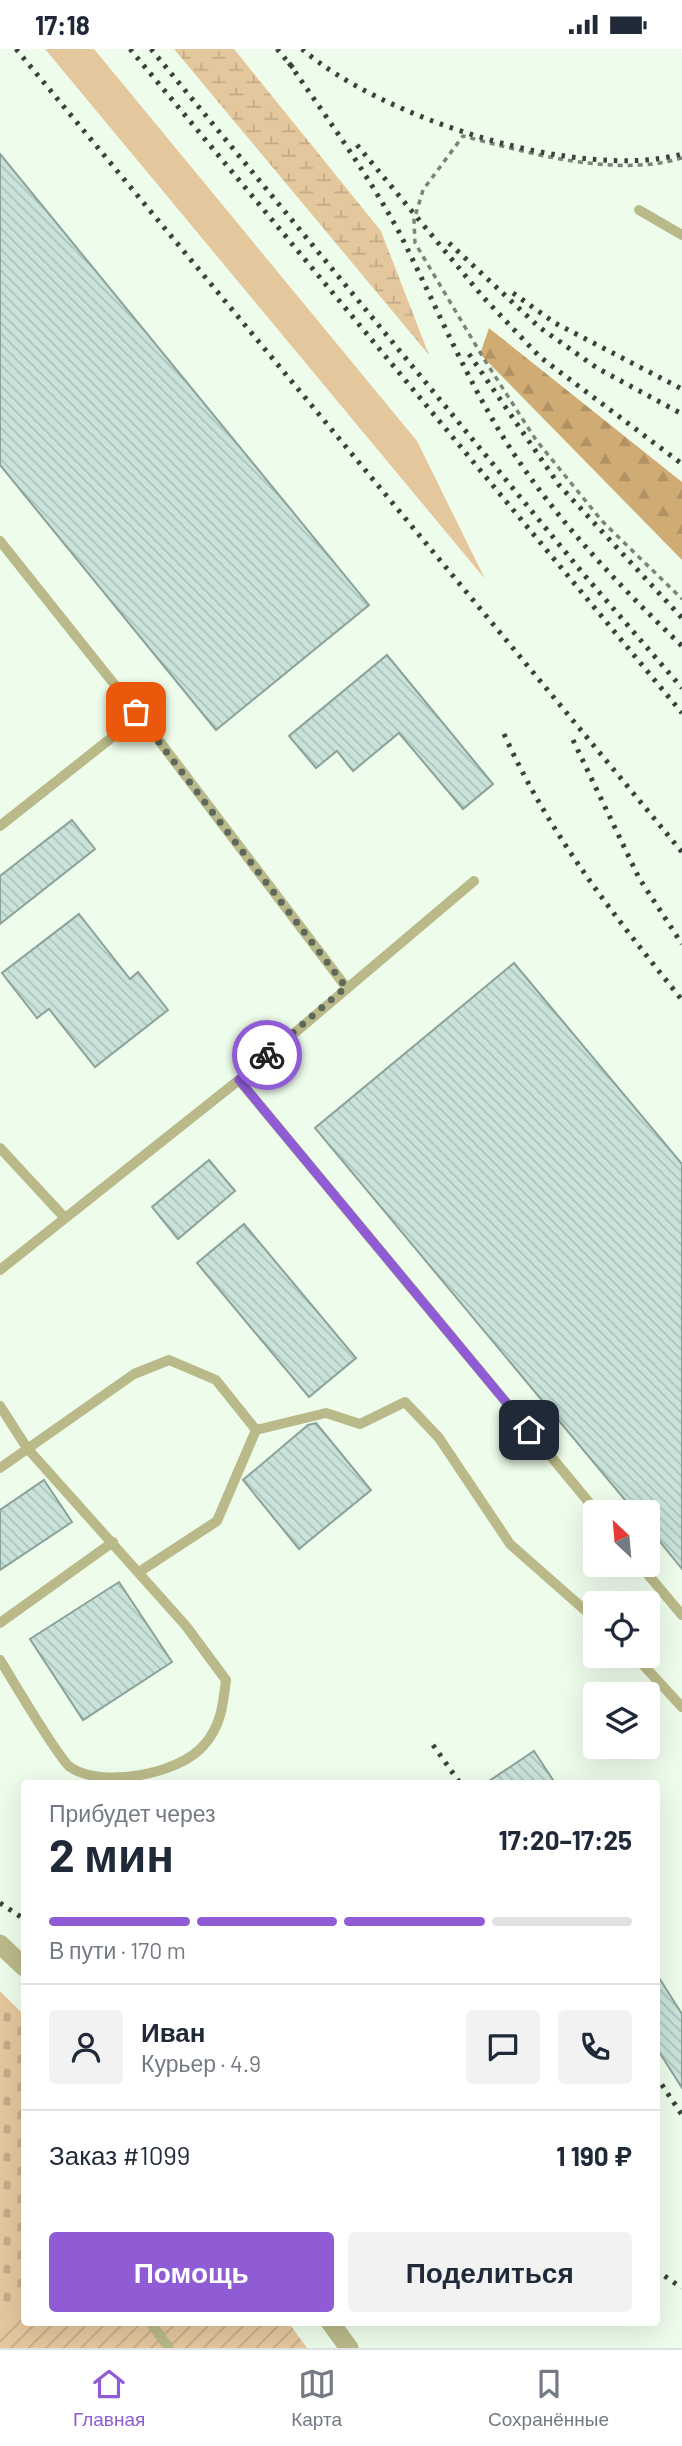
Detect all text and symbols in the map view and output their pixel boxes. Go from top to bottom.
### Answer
text: 17:18 [35,9,90,40]
pin [106,682,166,742]
icon: bag [117,693,155,731]
courier [232,1020,302,1090]
icon: bike [248,1036,286,1074]
pin [499,1400,559,1460]
icon: home [510,1411,548,1449]
north arrow [583,1500,660,1577]
map controls [583,1500,660,1759]
button: locate [583,1591,660,1668]
button: layers [583,1682,660,1759]
text: Прибудет через [49,1799,216,1827]
text: 17:20–17:25 [499,1824,632,1855]
text: 2 мин [49,1826,174,1881]
text: В пути · 170 m [49,1936,186,1964]
button: person [49,2010,123,2084]
button: chat [466,2010,540,2084]
button: phone [558,2010,632,2084]
text: Иван [141,2016,206,2047]
text: Курьер · 4.9 [141,2049,261,2077]
text: Заказ #1099 [49,2139,190,2170]
text: 1 190 ₽ [556,2140,632,2171]
button: Помощь [49,2232,334,2312]
button: Поделиться [348,2232,632,2312]
tab: Главная [73,2365,145,2431]
tab: Карта [291,2365,342,2431]
tab: Сохранённые [488,2365,609,2431]

